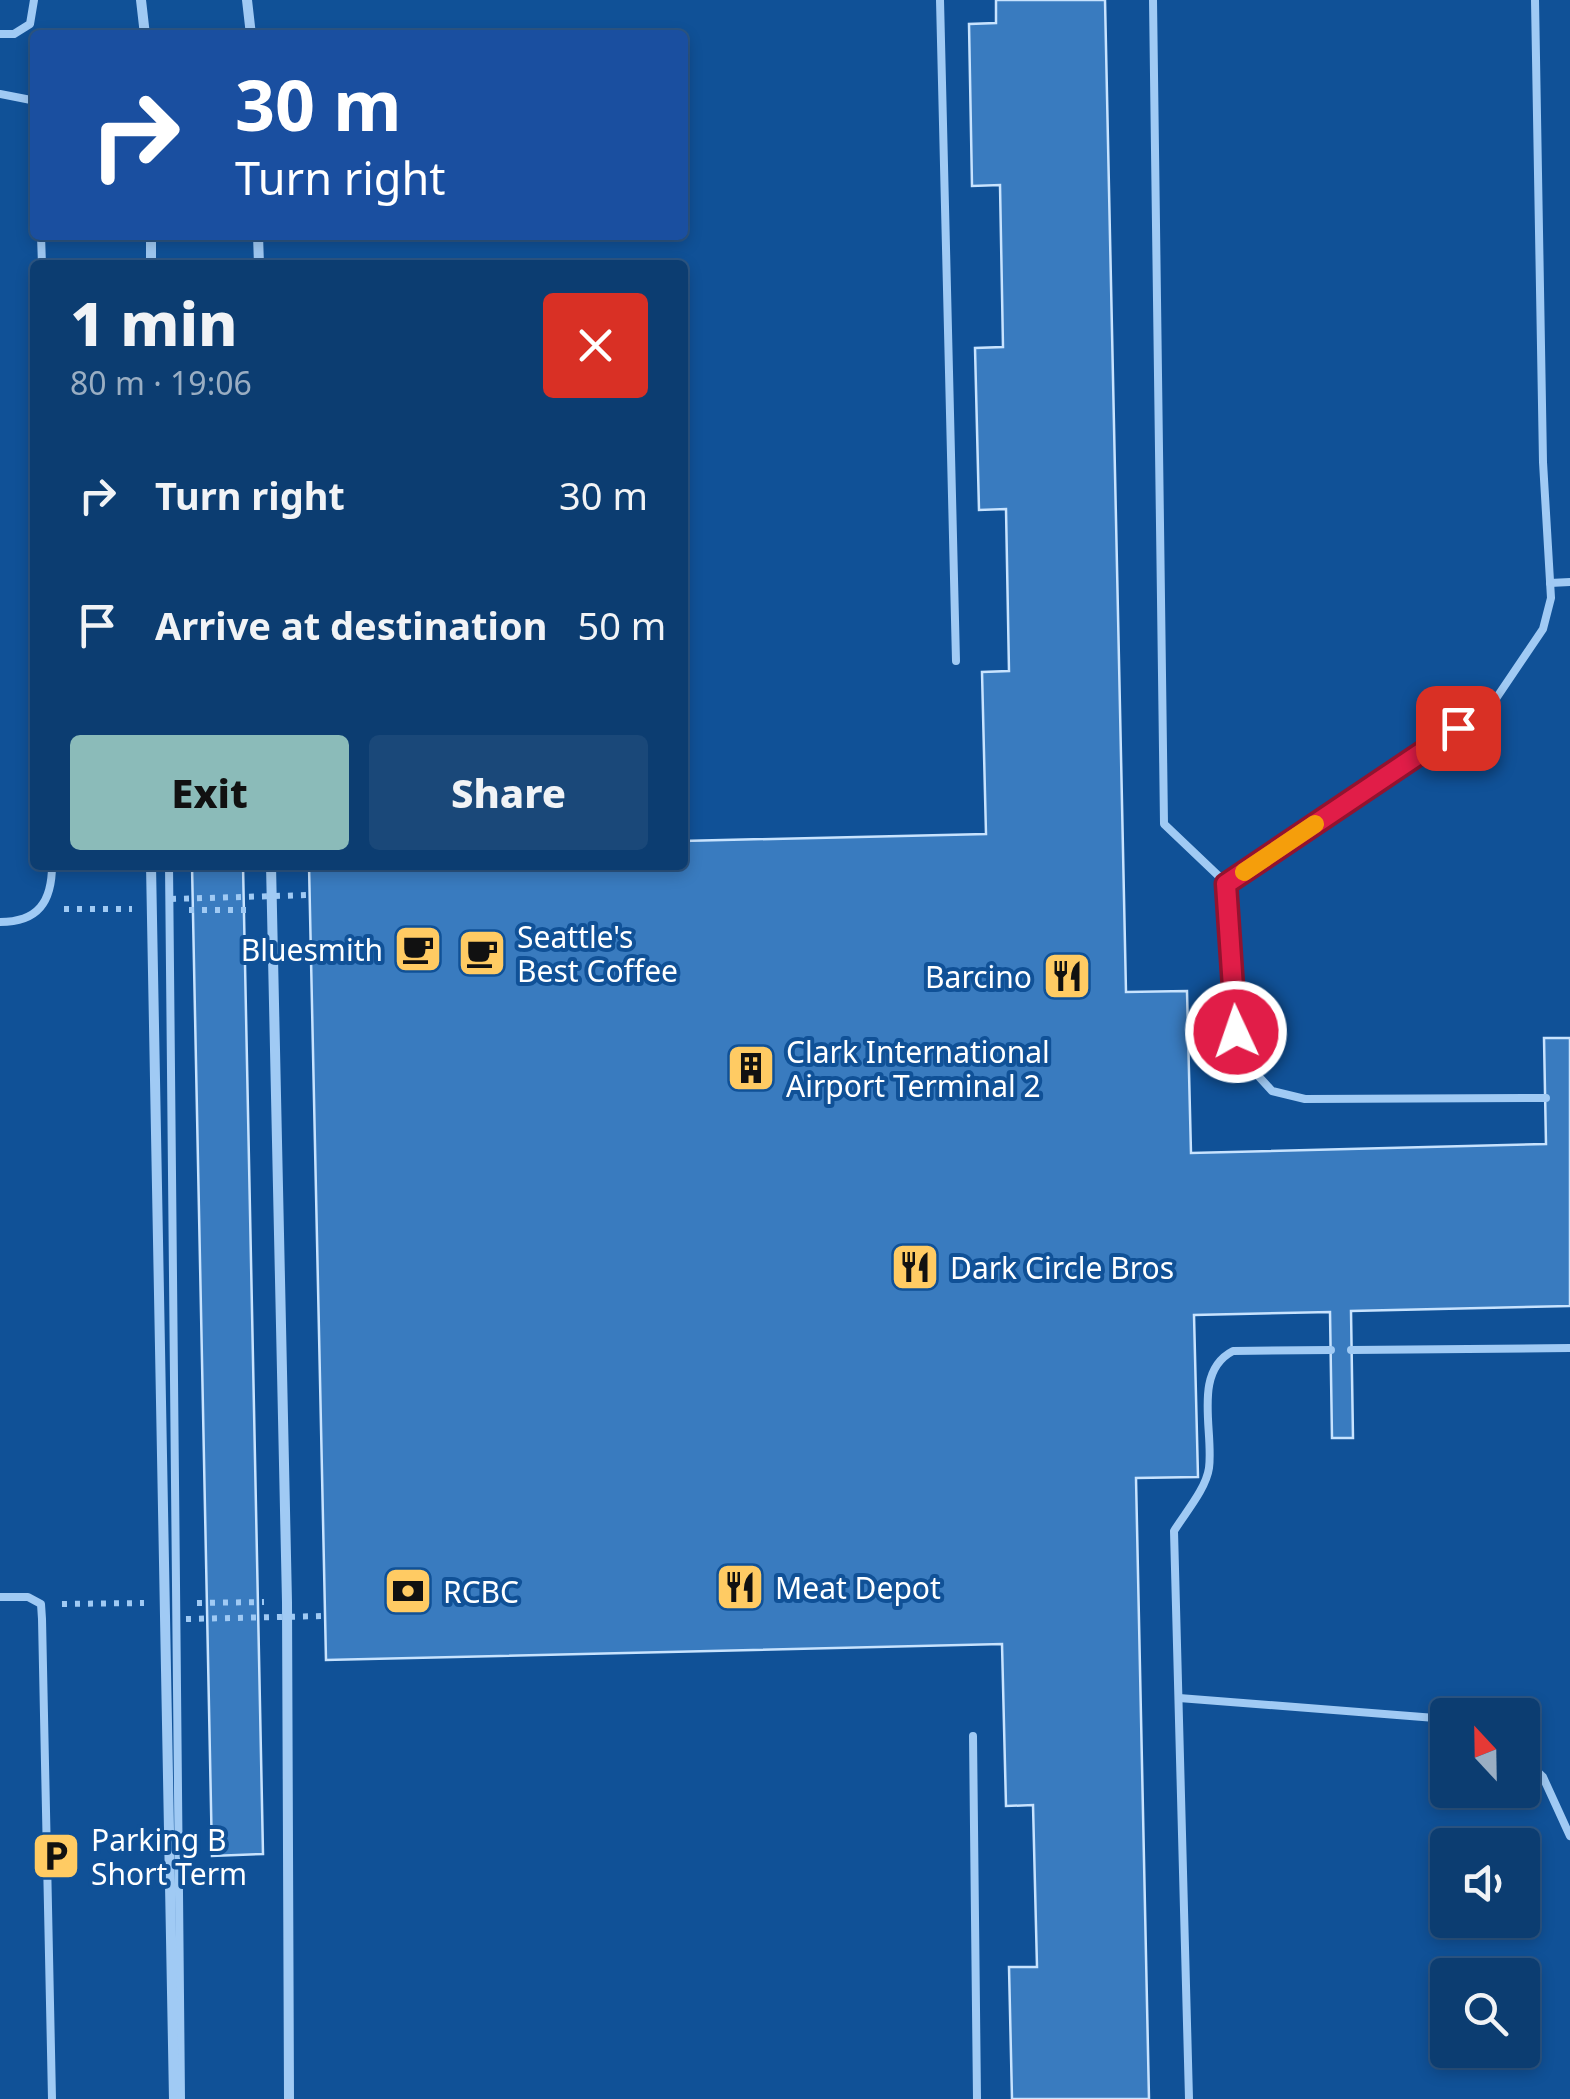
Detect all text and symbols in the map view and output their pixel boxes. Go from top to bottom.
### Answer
text: 30 m [235,56,402,152]
icon: right [70,70,200,200]
text: Turn right [235,147,446,208]
text: 1 min [70,282,238,364]
button: close [543,293,648,398]
text: 80 m · 19:06 [70,361,252,404]
icon: right [70,468,125,523]
text: Turn right [155,469,345,521]
text: 30 m [559,469,648,521]
icon: arrive [70,598,125,653]
text: Arrive at destination [155,599,547,651]
text: 50 m [577,599,666,651]
pin [1416,686,1501,771]
icon: arrive [1431,701,1486,756]
button: Exit [70,735,349,850]
button: Share [369,735,648,850]
place label: Seattle's Best Coffee [517,916,678,991]
cafe icon: Bluesmith [392,923,444,975]
cafe icon: Seattle's Best Coffee [456,927,508,979]
place label: Bluesmith [241,929,383,970]
restaurant icon: Barcino [1041,950,1093,1002]
place label: Barcino [925,956,1032,997]
position arrow [1184,980,1288,1084]
place label: Clark International Airport Terminal 2 [786,1031,1050,1106]
building icon: Clark International Airport Terminal 2 [725,1042,777,1094]
restaurant icon: Dark Circle Bros [889,1241,941,1293]
place label: Dark Circle Bros [950,1247,1174,1288]
restaurant icon: Meat Depot [714,1561,766,1613]
bank icon: RCBC [382,1565,434,1617]
place label: Meat Depot [775,1567,941,1608]
place label: RCBC [443,1571,519,1612]
north arrow [1430,1698,1540,1808]
map controls [1430,1698,1540,2068]
place label: Parking B Short Term [91,1819,247,1894]
button: sound [1430,1828,1540,1938]
parking icon: Parking B Short Term [30,1830,82,1882]
button: search [1430,1958,1540,2068]

